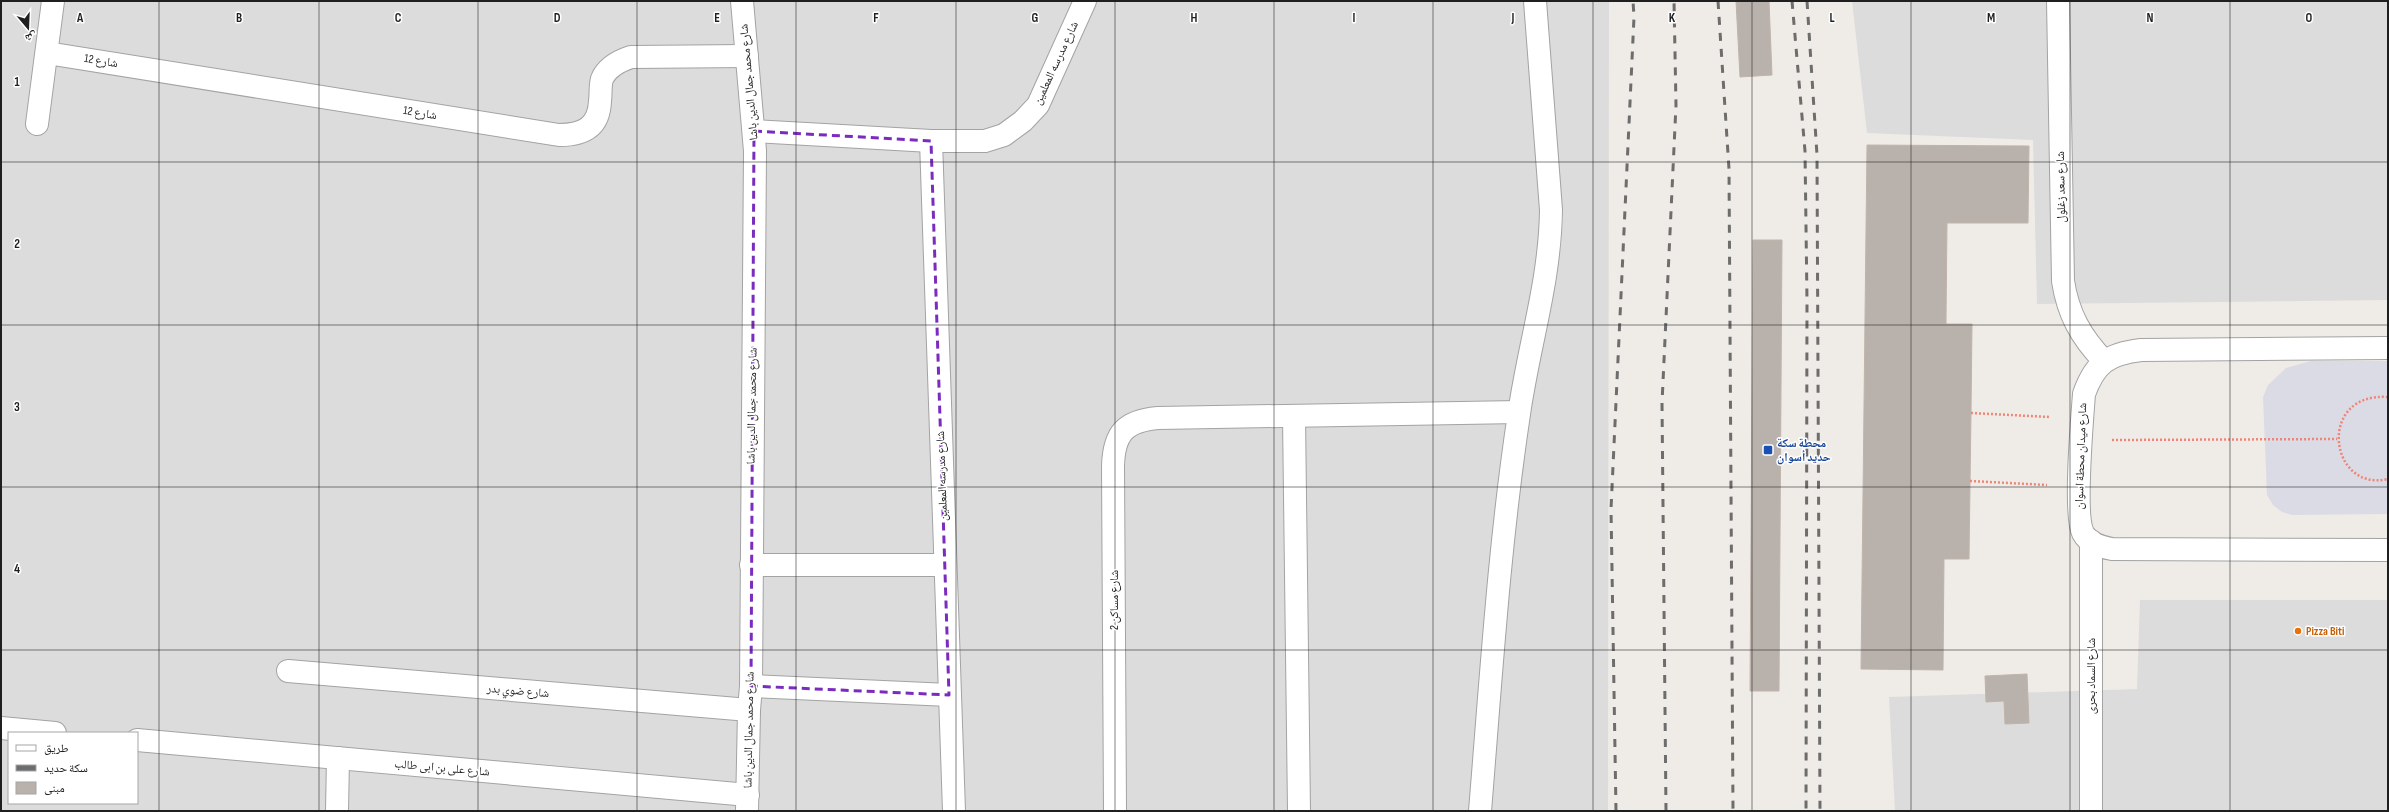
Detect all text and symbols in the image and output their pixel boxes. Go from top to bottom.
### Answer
north arrow [8,8,48,48]
text: A [76,10,84,26]
text: B [236,10,242,26]
text: C [395,10,402,26]
text: D [554,10,561,26]
text: E [714,10,720,26]
text: F [873,10,879,26]
text: G [1032,10,1039,26]
text: H [1191,10,1198,26]
text: I [1353,10,1356,26]
text: J [1511,10,1515,26]
text: K [1669,10,1676,26]
text: L [1829,10,1835,26]
text: M [1987,10,1995,26]
text: N [2147,10,2154,26]
text: O [2306,10,2313,26]
street label: شارع مدرسه المعلمين [1030,19,1082,107]
street label: شارع محمد جمال الدين باشا [736,23,762,141]
text: ش [23,28,39,45]
street label: شارع 12 [83,51,119,71]
text: 1 [14,74,20,90]
street label: شارع 12 [402,103,438,123]
street label: شارع سعد زغلول [2053,151,2069,223]
text: 2 [14,236,20,252]
street label: شارع محمد جمال الدين باشا [743,347,761,465]
text: 3 [14,399,20,415]
street label: شارع ميدان محطة اسوان [2072,402,2090,510]
street label: شارع مدرسه المعلمين [933,431,951,521]
place label: محطة سكة حديد أسوان [1777,436,1831,465]
marker: محطة سكة حديد أسوان [1762,444,1774,456]
text: 4 [14,561,20,577]
street label: شارع مساكن 2 [1107,570,1122,630]
place label: Pizza Biti [2306,624,2344,639]
marker: Pizza Biti [2293,626,2303,636]
street label: شارع السماد بحرى [2084,638,2099,714]
street label: شارع محمد جمال الدين باشا [740,671,758,789]
street label: شارع ضوي بدر [485,681,550,703]
legend [8,732,138,804]
text: طريق [44,741,69,756]
street label: شارع على بن ابى طالب [394,756,490,780]
text: سكة حديد [44,761,88,776]
text: مبنى [44,781,65,796]

